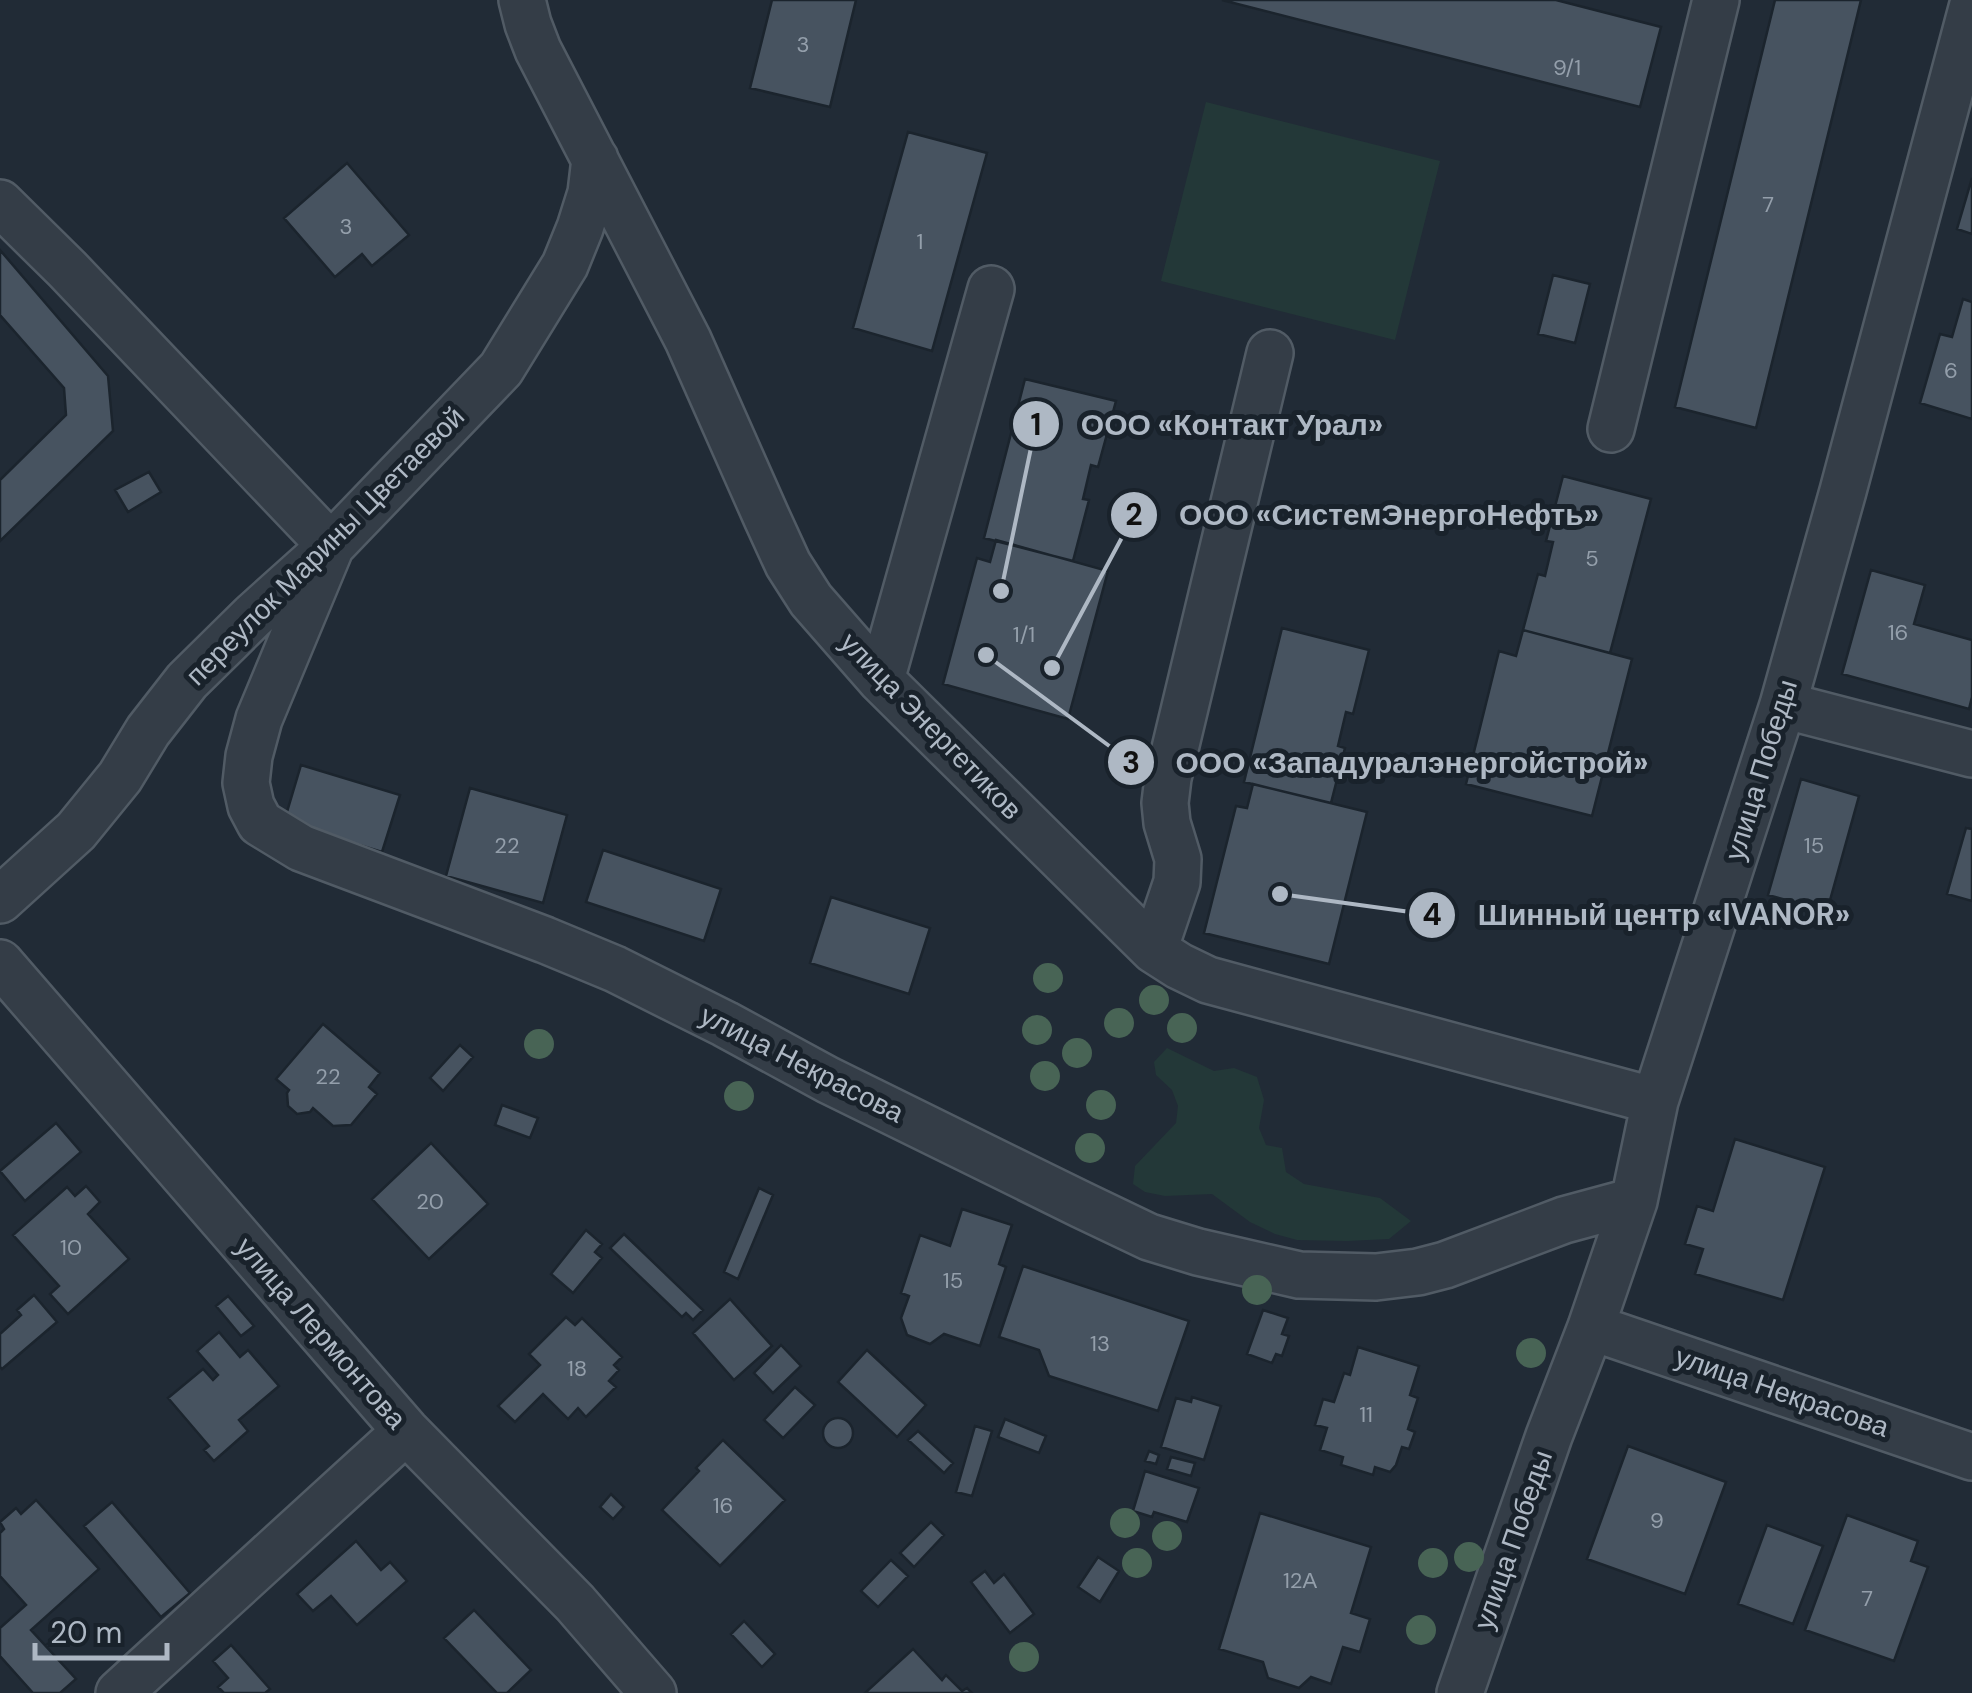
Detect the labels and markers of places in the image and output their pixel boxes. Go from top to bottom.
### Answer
callout: ООО «Контакт Урал» [1011,394,1403,454]
callout: ООО «СистемЭнергоНефть» [1109,485,1619,545]
callout: ООО «Западуралэнергойстрой» [1106,732,1669,792]
callout: Шинный центр «IVANOR» [1407,885,1870,945]

